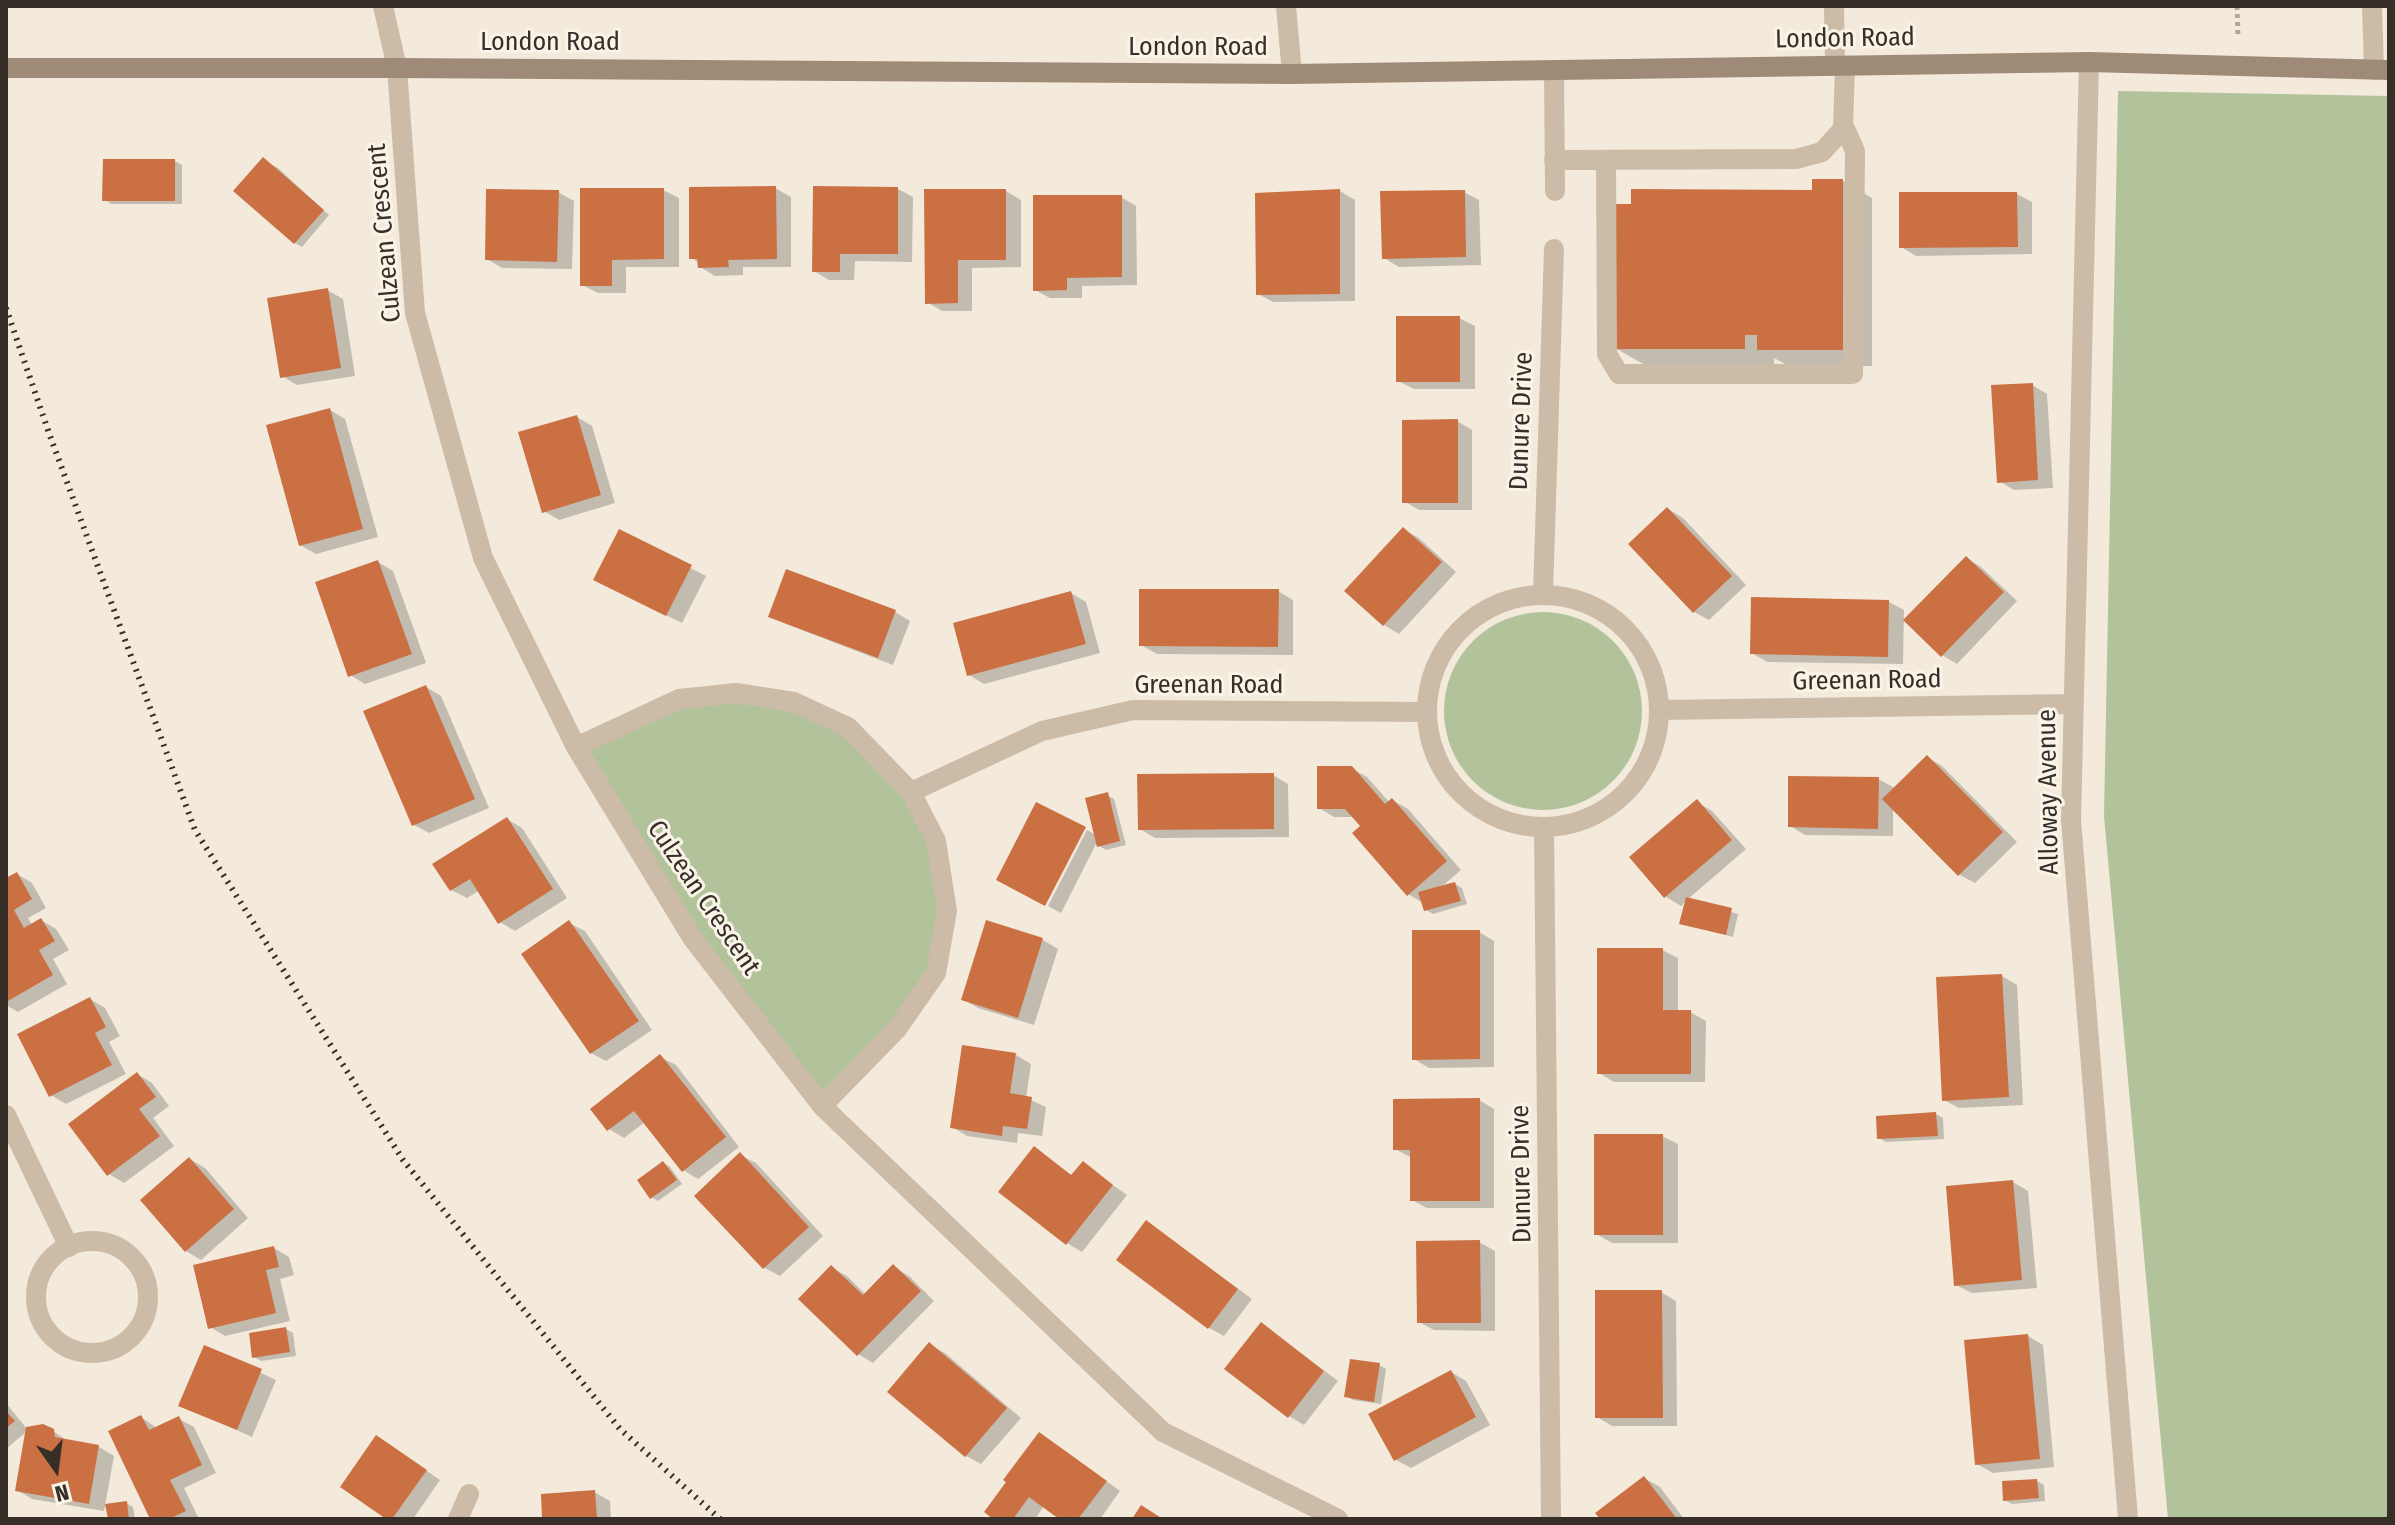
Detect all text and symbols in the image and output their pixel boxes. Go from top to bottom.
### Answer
street label: London Road [1775,22,1915,56]
street label: London Road [480,27,620,59]
street label: London Road [1128,32,1268,64]
street label: Culzean Crescent [362,142,408,324]
street label: Dunure Drive [1504,351,1540,491]
street label: Greenan Road [1792,664,1942,698]
street label: Greenan Road [1134,670,1284,702]
street label: Alloway Avenue [2032,709,2066,875]
street label: Culzean Crescent [640,815,766,981]
street label: Dunure Drive [1505,1105,1539,1243]
north arrow [16,1429,96,1509]
text: N [52,1478,72,1507]

